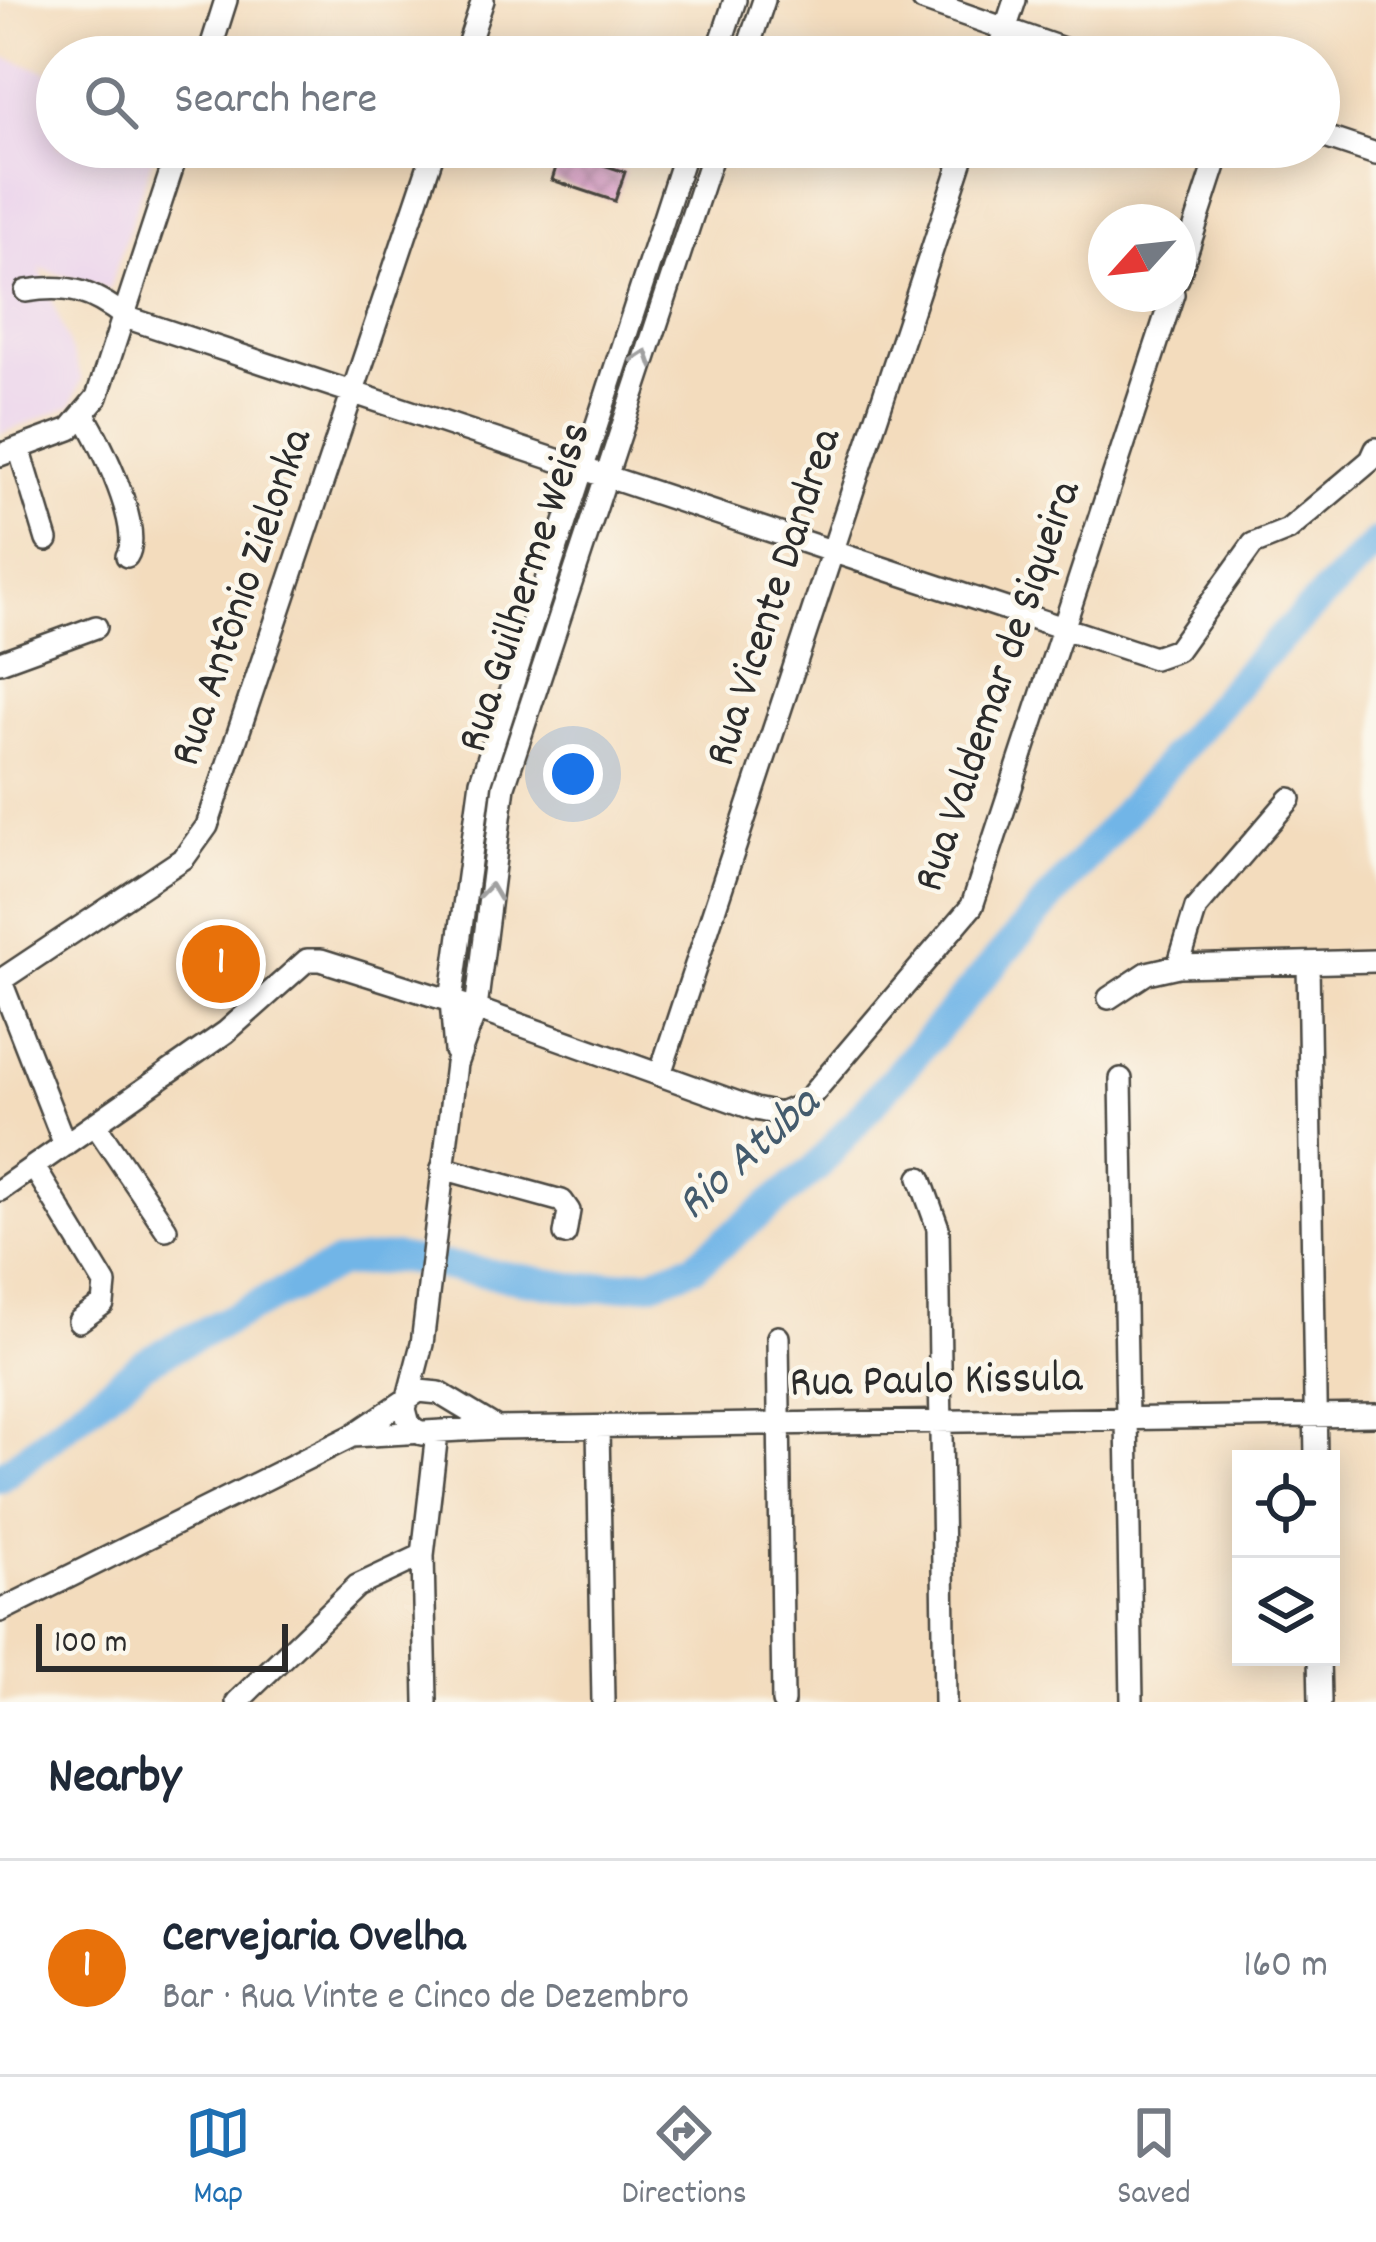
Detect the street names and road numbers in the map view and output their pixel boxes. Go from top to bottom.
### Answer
street label: Rua Guilherme Weiss [443,415,611,761]
street label: Rua Antônio Zielonka [156,420,332,775]
street label: Rua Vicente Dandrea [691,420,861,775]
street label: Rua Valdemar de Siqueira [900,472,1101,901]
street label: Rua Paulo Kissula [789,1348,1084,1418]

